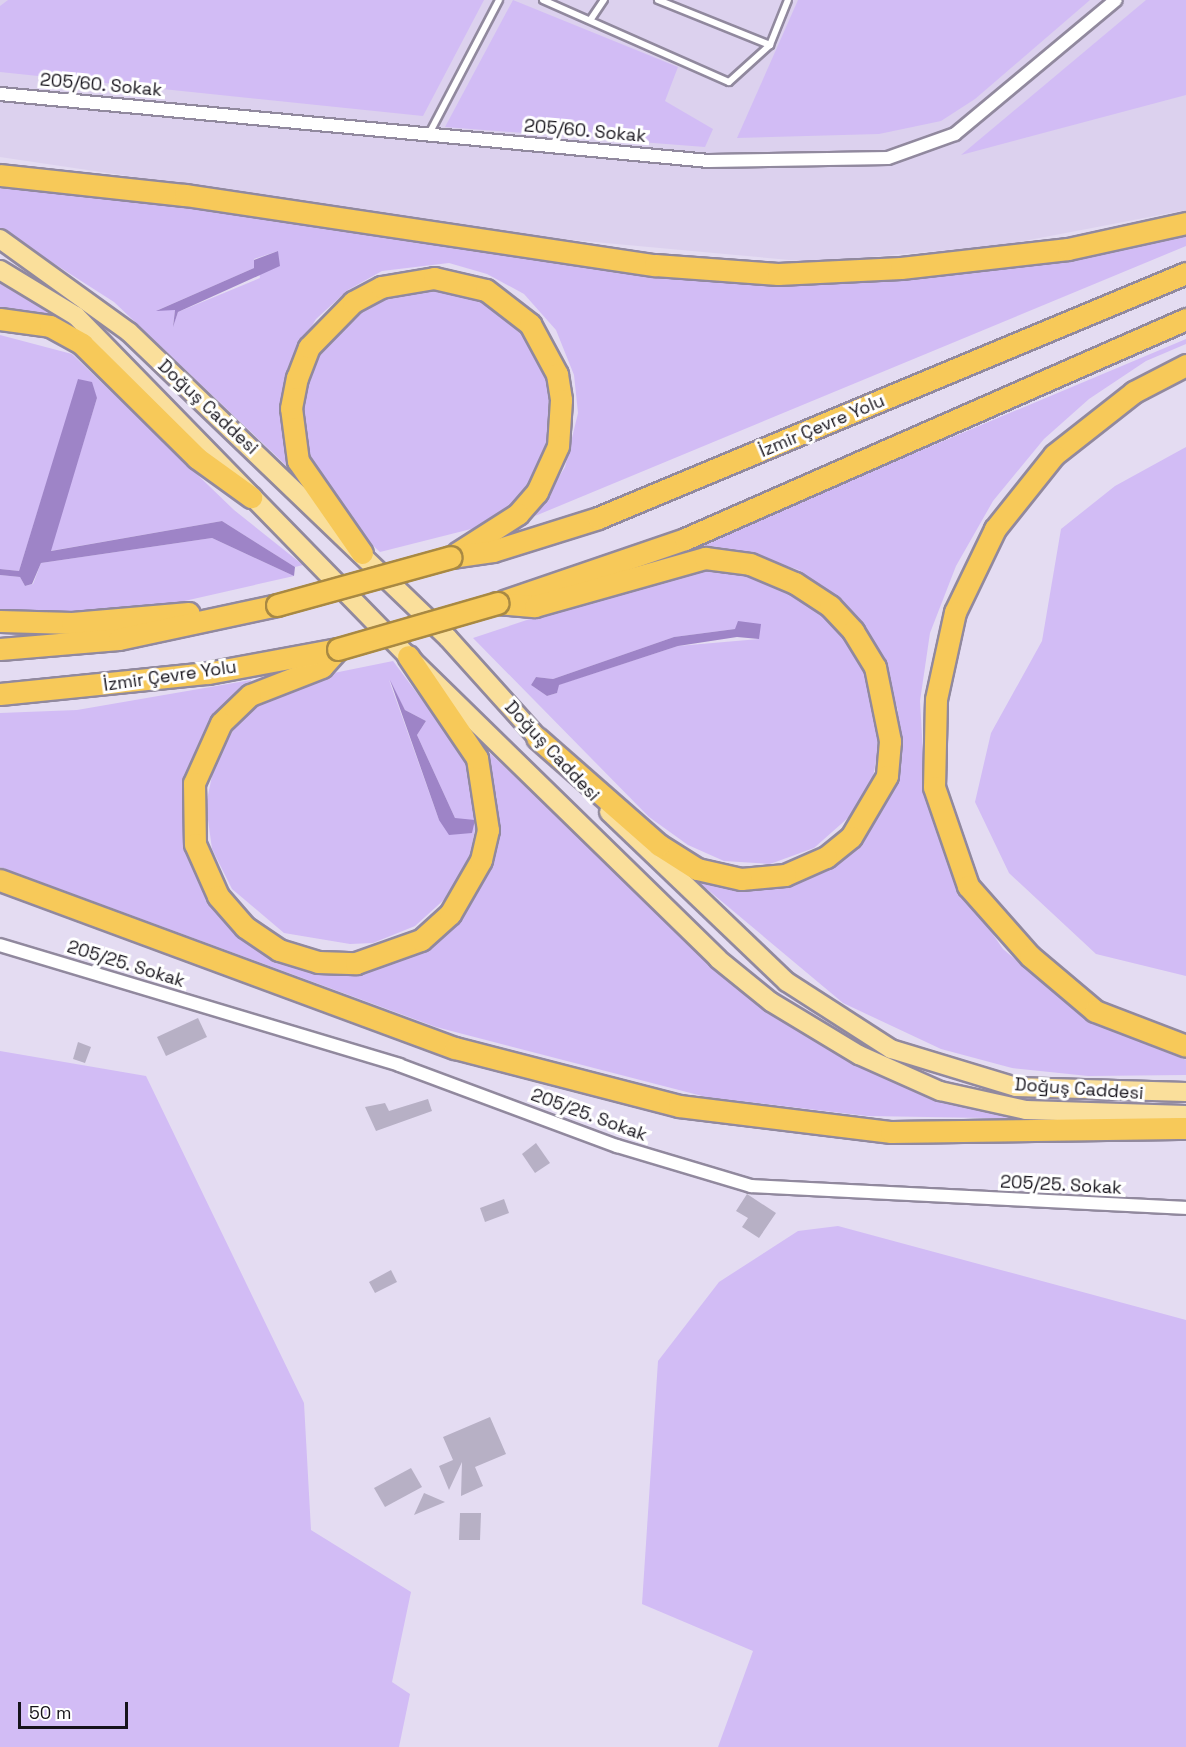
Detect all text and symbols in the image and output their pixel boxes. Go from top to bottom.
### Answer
street label: 205/60. Sokak [39,69,163,101]
street label: 205/60. Sokak [523,115,647,147]
street label: Doğuş Caddesi [153,355,263,459]
street label: İzmir Çevre Yolu [756,390,888,462]
street label: İzmir Çevre Yolu [102,656,238,696]
street label: Doğuş Caddesi [500,696,604,806]
street label: 205/25. Sokak [64,936,188,992]
street label: Doğuş Caddesi [1014,1074,1144,1104]
street label: 205/25. Sokak [528,1084,650,1146]
street label: 205/25. Sokak [999,1171,1123,1199]
scale bar [21,1690,130,1728]
text: 50 m [29,1701,71,1724]

